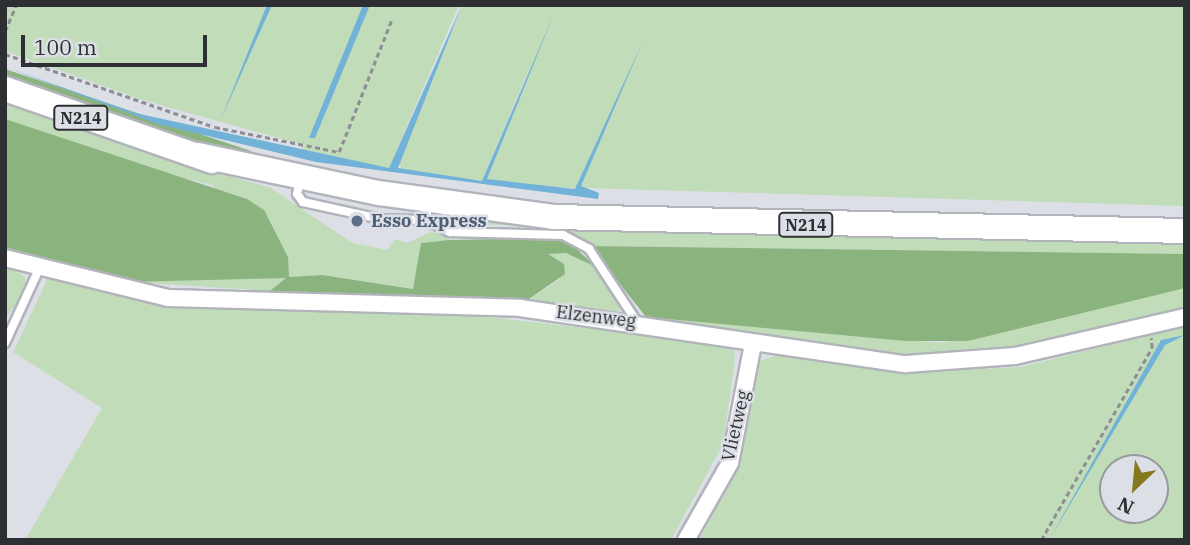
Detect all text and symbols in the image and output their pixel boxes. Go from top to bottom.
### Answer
scale bar [24,21,210,65]
text: 100 m [34,33,97,61]
road number: N214 [53,106,109,130]
place label: Esso Express [371,210,487,232]
marker: Esso Express [349,213,365,229]
road number: N214 [778,213,834,238]
street label: Elzenweg [555,301,637,333]
street label: Vlietweg [717,388,755,464]
north arrow [1099,454,1169,524]
text: N [1114,492,1138,520]

